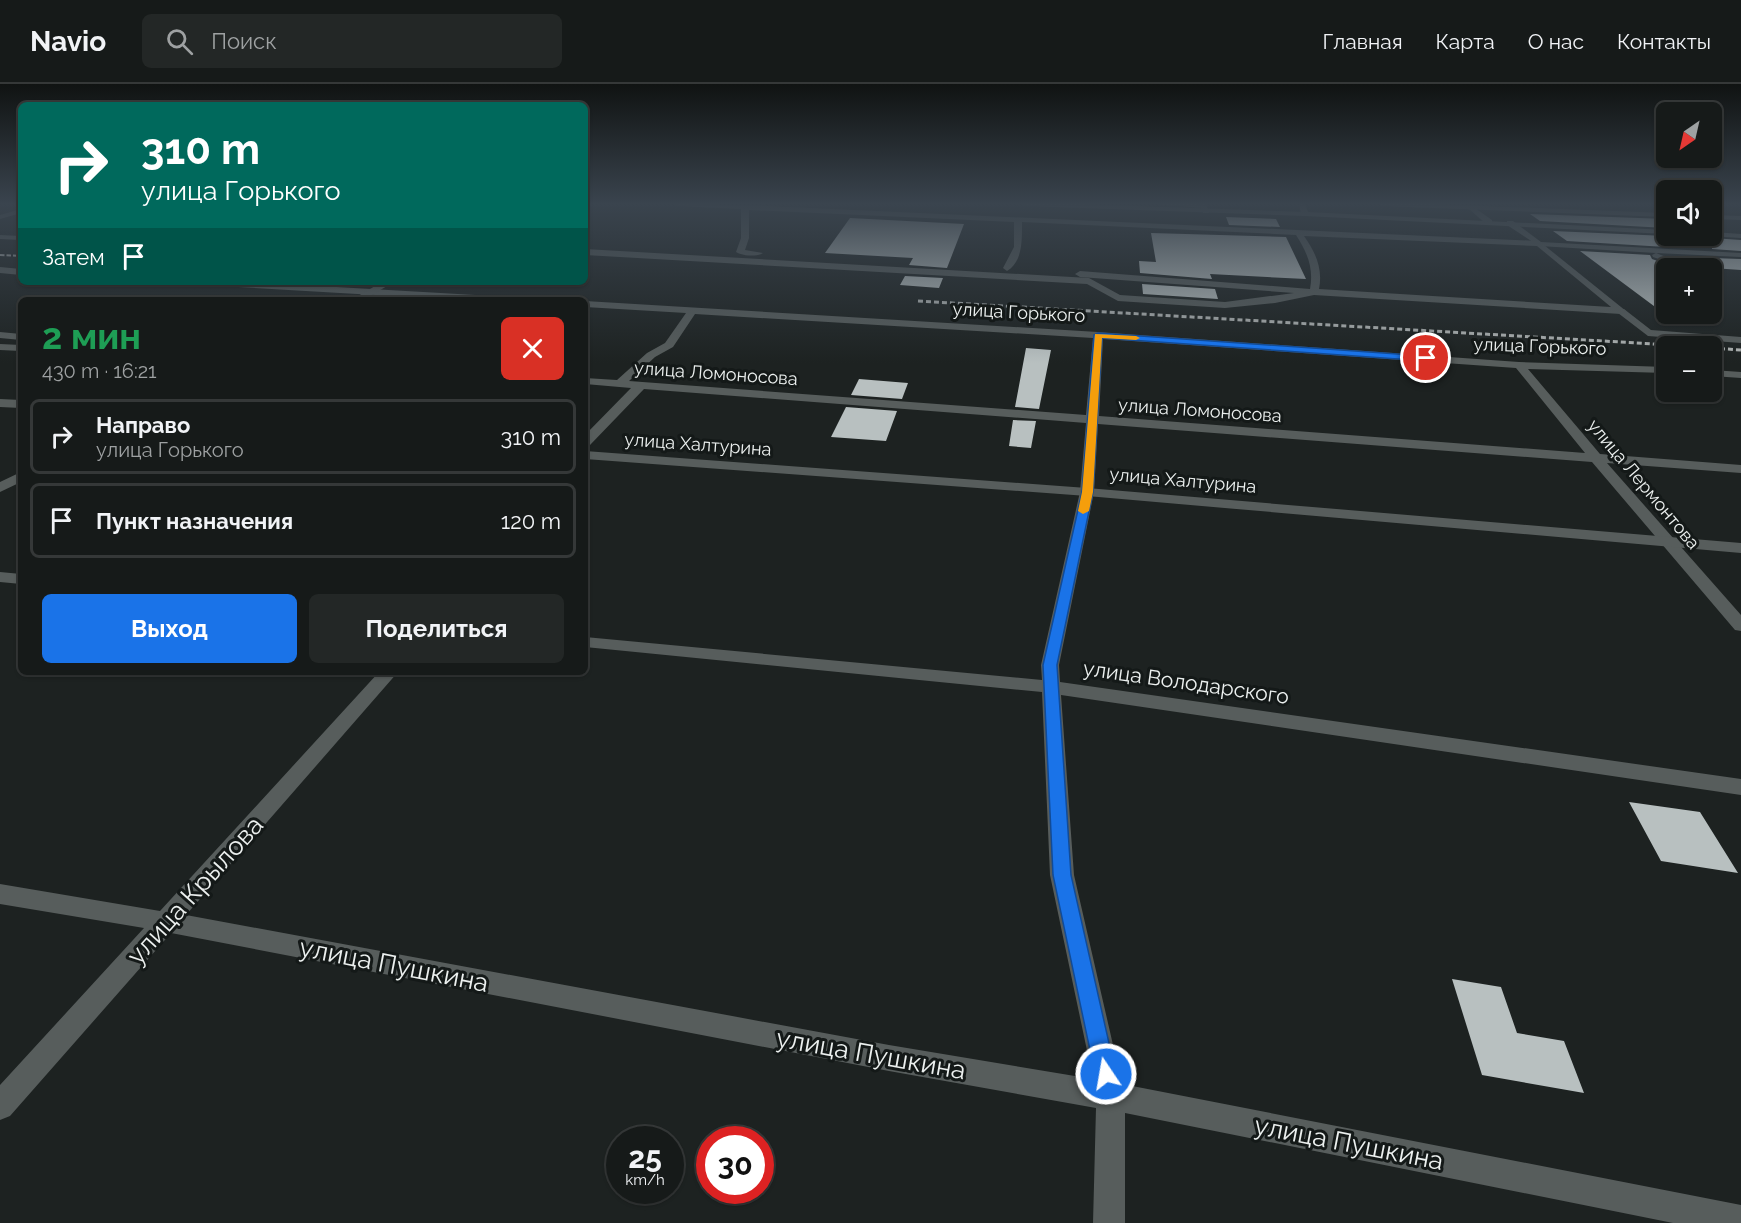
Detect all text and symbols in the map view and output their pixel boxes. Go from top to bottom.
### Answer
search box [142,14,562,68]
text: Navio [30,25,106,58]
icon: search [163,25,196,58]
text: Поиск [211,28,277,54]
text: Главная [1323,29,1403,54]
text: Карта [1436,29,1495,54]
text: О нас [1528,29,1584,54]
text: Контакты [1617,29,1711,54]
north arrow [1656,102,1722,168]
map controls [1656,102,1722,402]
text: 310 m [141,125,260,174]
icon: right [42,126,120,204]
text: улица Горького [141,175,340,206]
button: sound [1656,180,1722,246]
icon: arrive [117,240,150,273]
text: Затем [42,244,105,270]
button: + [1656,258,1722,324]
street label: улица Горького [952,298,1086,326]
text: 2 мин [42,315,141,357]
button: close [501,317,564,380]
pin [1400,332,1451,383]
street label: улица Горького [1473,333,1607,359]
button: − [1656,336,1722,402]
icon: arrive [1409,341,1442,374]
street label: улица Ломоносова [634,357,798,389]
text: 430 m · 16:21 [42,359,157,383]
street label: улица Ломоносова [1118,394,1282,426]
text: Направо [96,412,190,438]
street label: улица Лермонтова [1584,415,1704,553]
icon: right [45,420,78,453]
text: 310 m [501,424,561,450]
street label: улица Халтурина [624,428,772,460]
text: улица Горького [96,438,244,462]
street label: улица Халтурина [1109,463,1257,497]
icon: arrive [45,504,78,537]
text: Пункт назначения [96,508,293,534]
text: 120 m [501,508,561,534]
button: Выход [42,594,297,663]
button: Поделиться [309,594,564,663]
street label: улица Володарского [1081,655,1291,709]
street label: улица Крылова [121,810,269,970]
street label: улица Пушкина [297,932,491,998]
street label: улица Пушкина [774,1023,968,1085]
position arrow [1074,1042,1138,1106]
street label: улица Пушкина [1252,1110,1446,1176]
speed limit sign: 30 [696,1126,774,1204]
text: 25 [628,1140,662,1175]
text: km/h [625,1171,665,1189]

